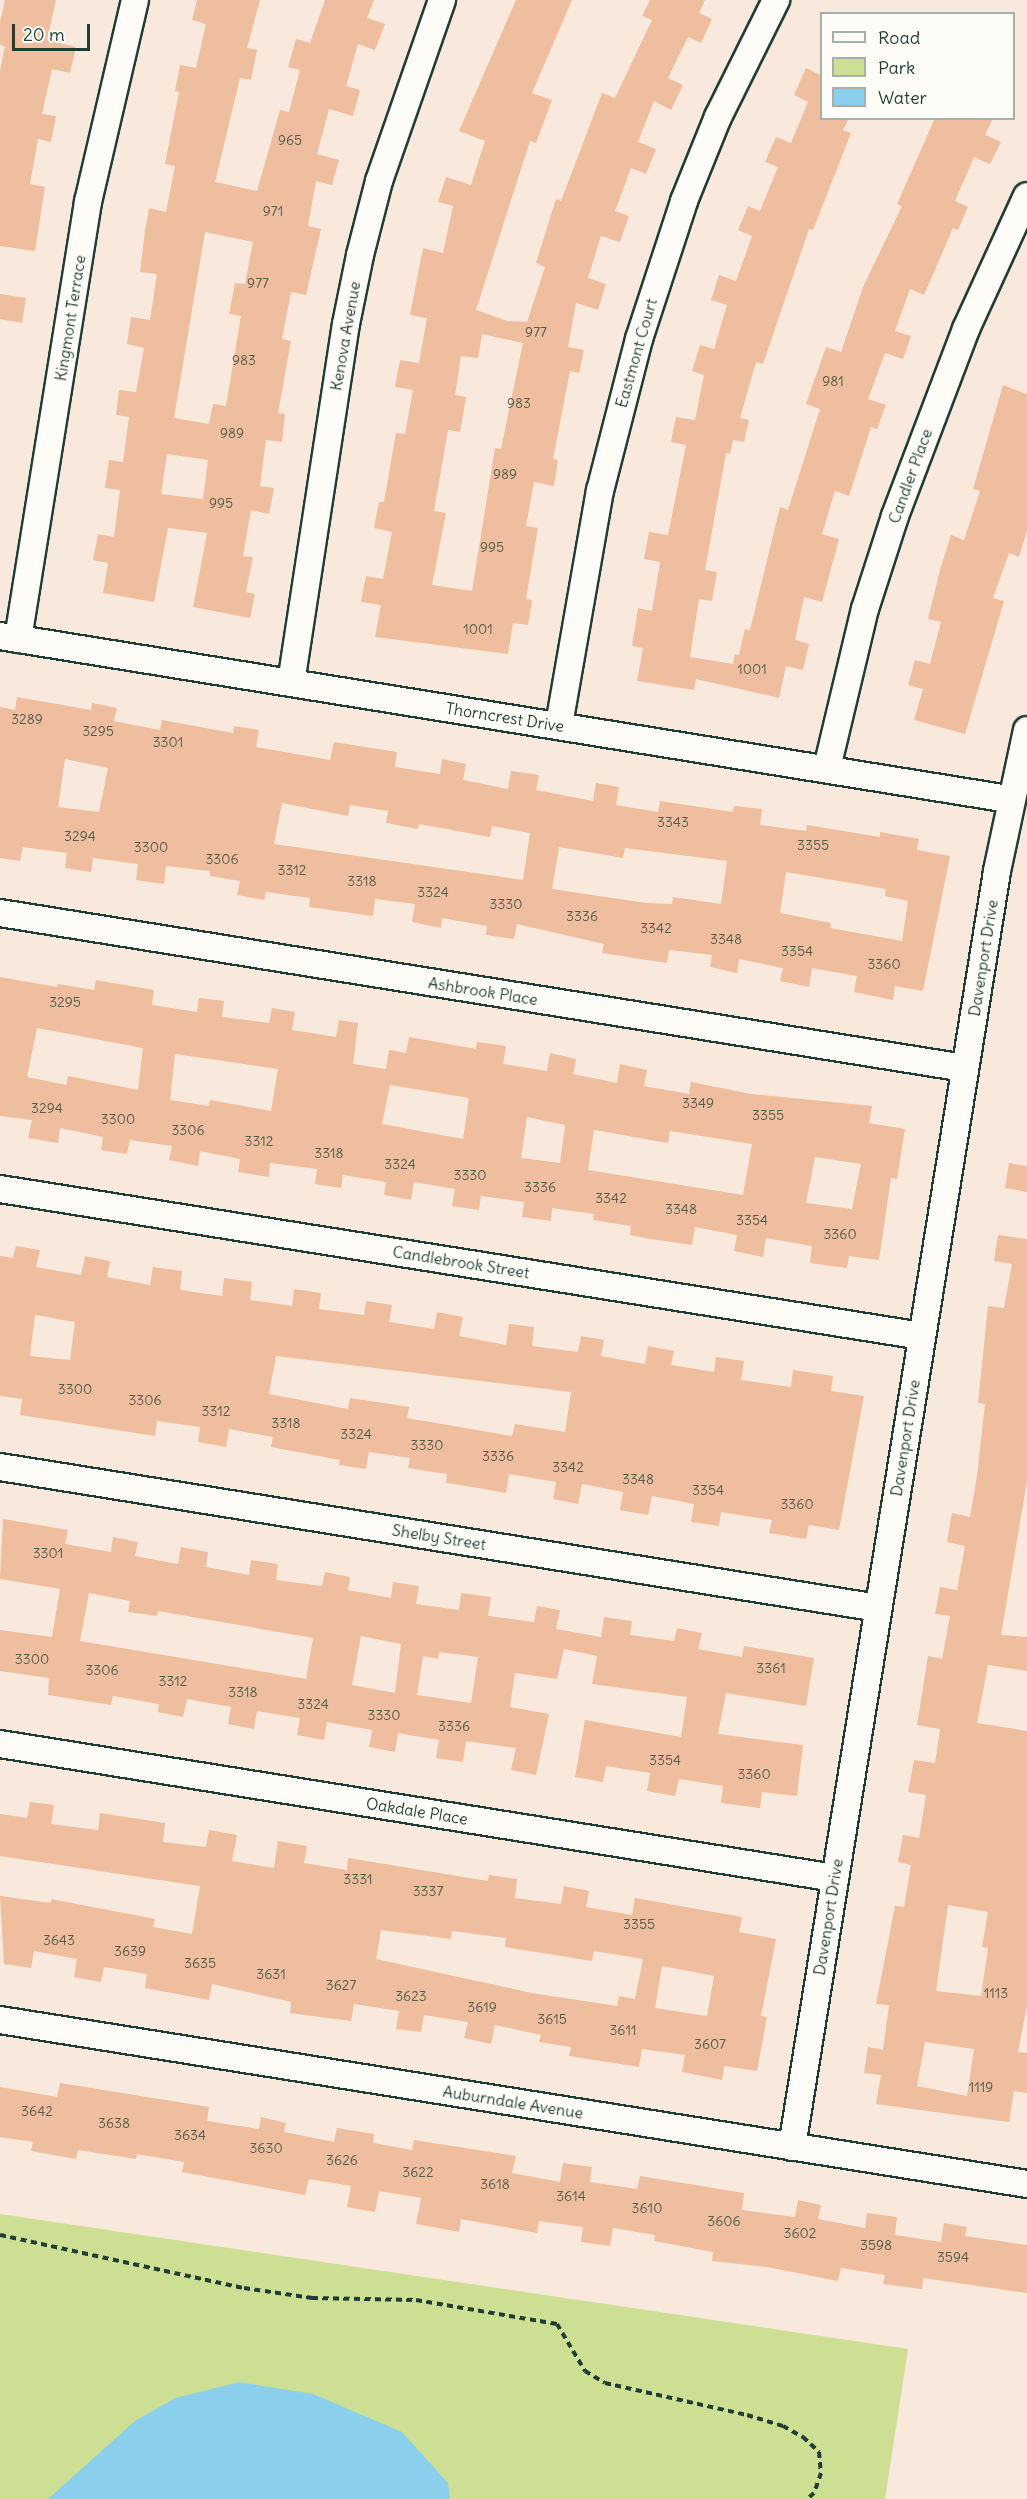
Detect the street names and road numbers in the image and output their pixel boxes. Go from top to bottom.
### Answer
street label: Kingmont Terrace [51,254,89,382]
street label: Kenova Avenue [326,280,364,392]
street label: Eastmont Court [611,296,661,410]
street label: Candler Place [884,426,936,526]
street label: Thorncrest Drive [444,698,566,736]
street label: Davenport Drive [964,898,1002,1018]
street label: Ashbrook Place [427,973,539,1009]
street label: Candlebrook Street [391,1242,531,1282]
street label: Davenport Drive [886,1378,924,1498]
street label: Shelby Street [391,1520,487,1554]
street label: Oakdale Place [365,1793,469,1829]
street label: Davenport Drive [809,1857,847,1977]
street label: Auburndale Avenue [441,2081,585,2123]

